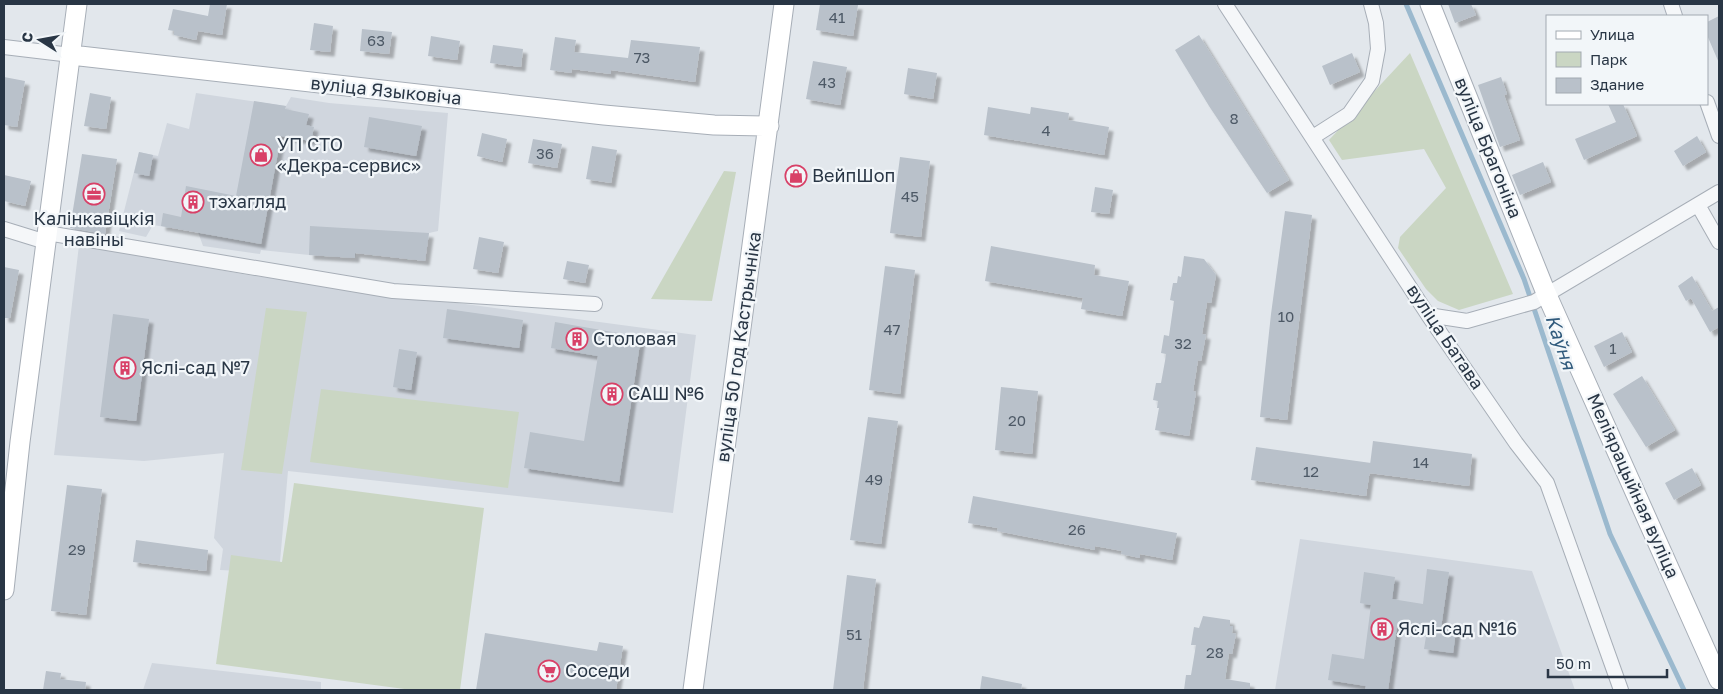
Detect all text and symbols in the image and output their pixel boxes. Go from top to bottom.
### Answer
house number: 41 [829,8,845,26]
north arrow [15,15,65,65]
legend [1546,15,1708,105]
text: Улица [1590,25,1635,43]
text: С [17,31,36,44]
house number: 63 [367,31,385,49]
house number: 73 [634,48,650,66]
text: Парк [1590,50,1628,68]
street label: вуліца Языковіча [309,71,463,109]
house number: 43 [818,73,836,91]
street label: вуліца Брагоніна [1451,74,1527,221]
text: Здание [1590,75,1644,93]
house number: 8 [1229,109,1239,127]
house number: 4 [1041,121,1051,139]
place label: УП СТО «Декра-сервис» [277,133,421,176]
shop icon: УП СТО «Декра-сервис» [249,143,273,167]
house number: 36 [536,144,554,162]
shop icon: ВейпШоп [784,164,808,188]
place label: ВейпШоп [812,164,895,186]
office icon: Калінкавіцкія навіны [82,182,106,206]
house number: 45 [901,187,919,205]
building icon: тэхагляд [181,190,205,214]
place label: тэхагляд [209,190,286,212]
place label: Калінкавіцкія навіны [34,207,154,250]
street label: вуліца 50 год Кастрычніка [711,230,765,464]
street label: вуліца Батава [1403,280,1489,393]
house number: 10 [1278,307,1294,325]
water label: Каўня [1541,311,1582,373]
house number: 47 [883,320,901,338]
building icon: Столовая [565,327,589,351]
place label: Столовая [593,327,676,349]
house number: 32 [1174,334,1192,352]
house number: 1 [1609,339,1617,357]
building icon: Яслі-сад №7 [113,356,137,380]
place label: Яслі-сад №7 [141,356,250,378]
building icon: САШ №6 [600,382,624,406]
place label: САШ №6 [628,382,705,404]
street label: Меліярацыйная вуліца [1583,390,1685,582]
house number: 20 [1008,411,1026,429]
house number: 14 [1413,453,1429,471]
house number: 12 [1303,462,1319,480]
house number: 49 [865,470,883,488]
house number: 26 [1068,520,1086,538]
house number: 29 [68,540,86,558]
building icon: Яслі-сад №16 [1370,617,1394,641]
place label: Яслі-сад №16 [1398,617,1517,639]
house number: 51 [846,625,862,643]
house number: 28 [1206,643,1224,661]
scale bar [1548,646,1667,678]
text: 50 m [1556,654,1591,672]
supermarket icon: Соседи [537,659,561,683]
place label: Соседи [565,659,630,681]

